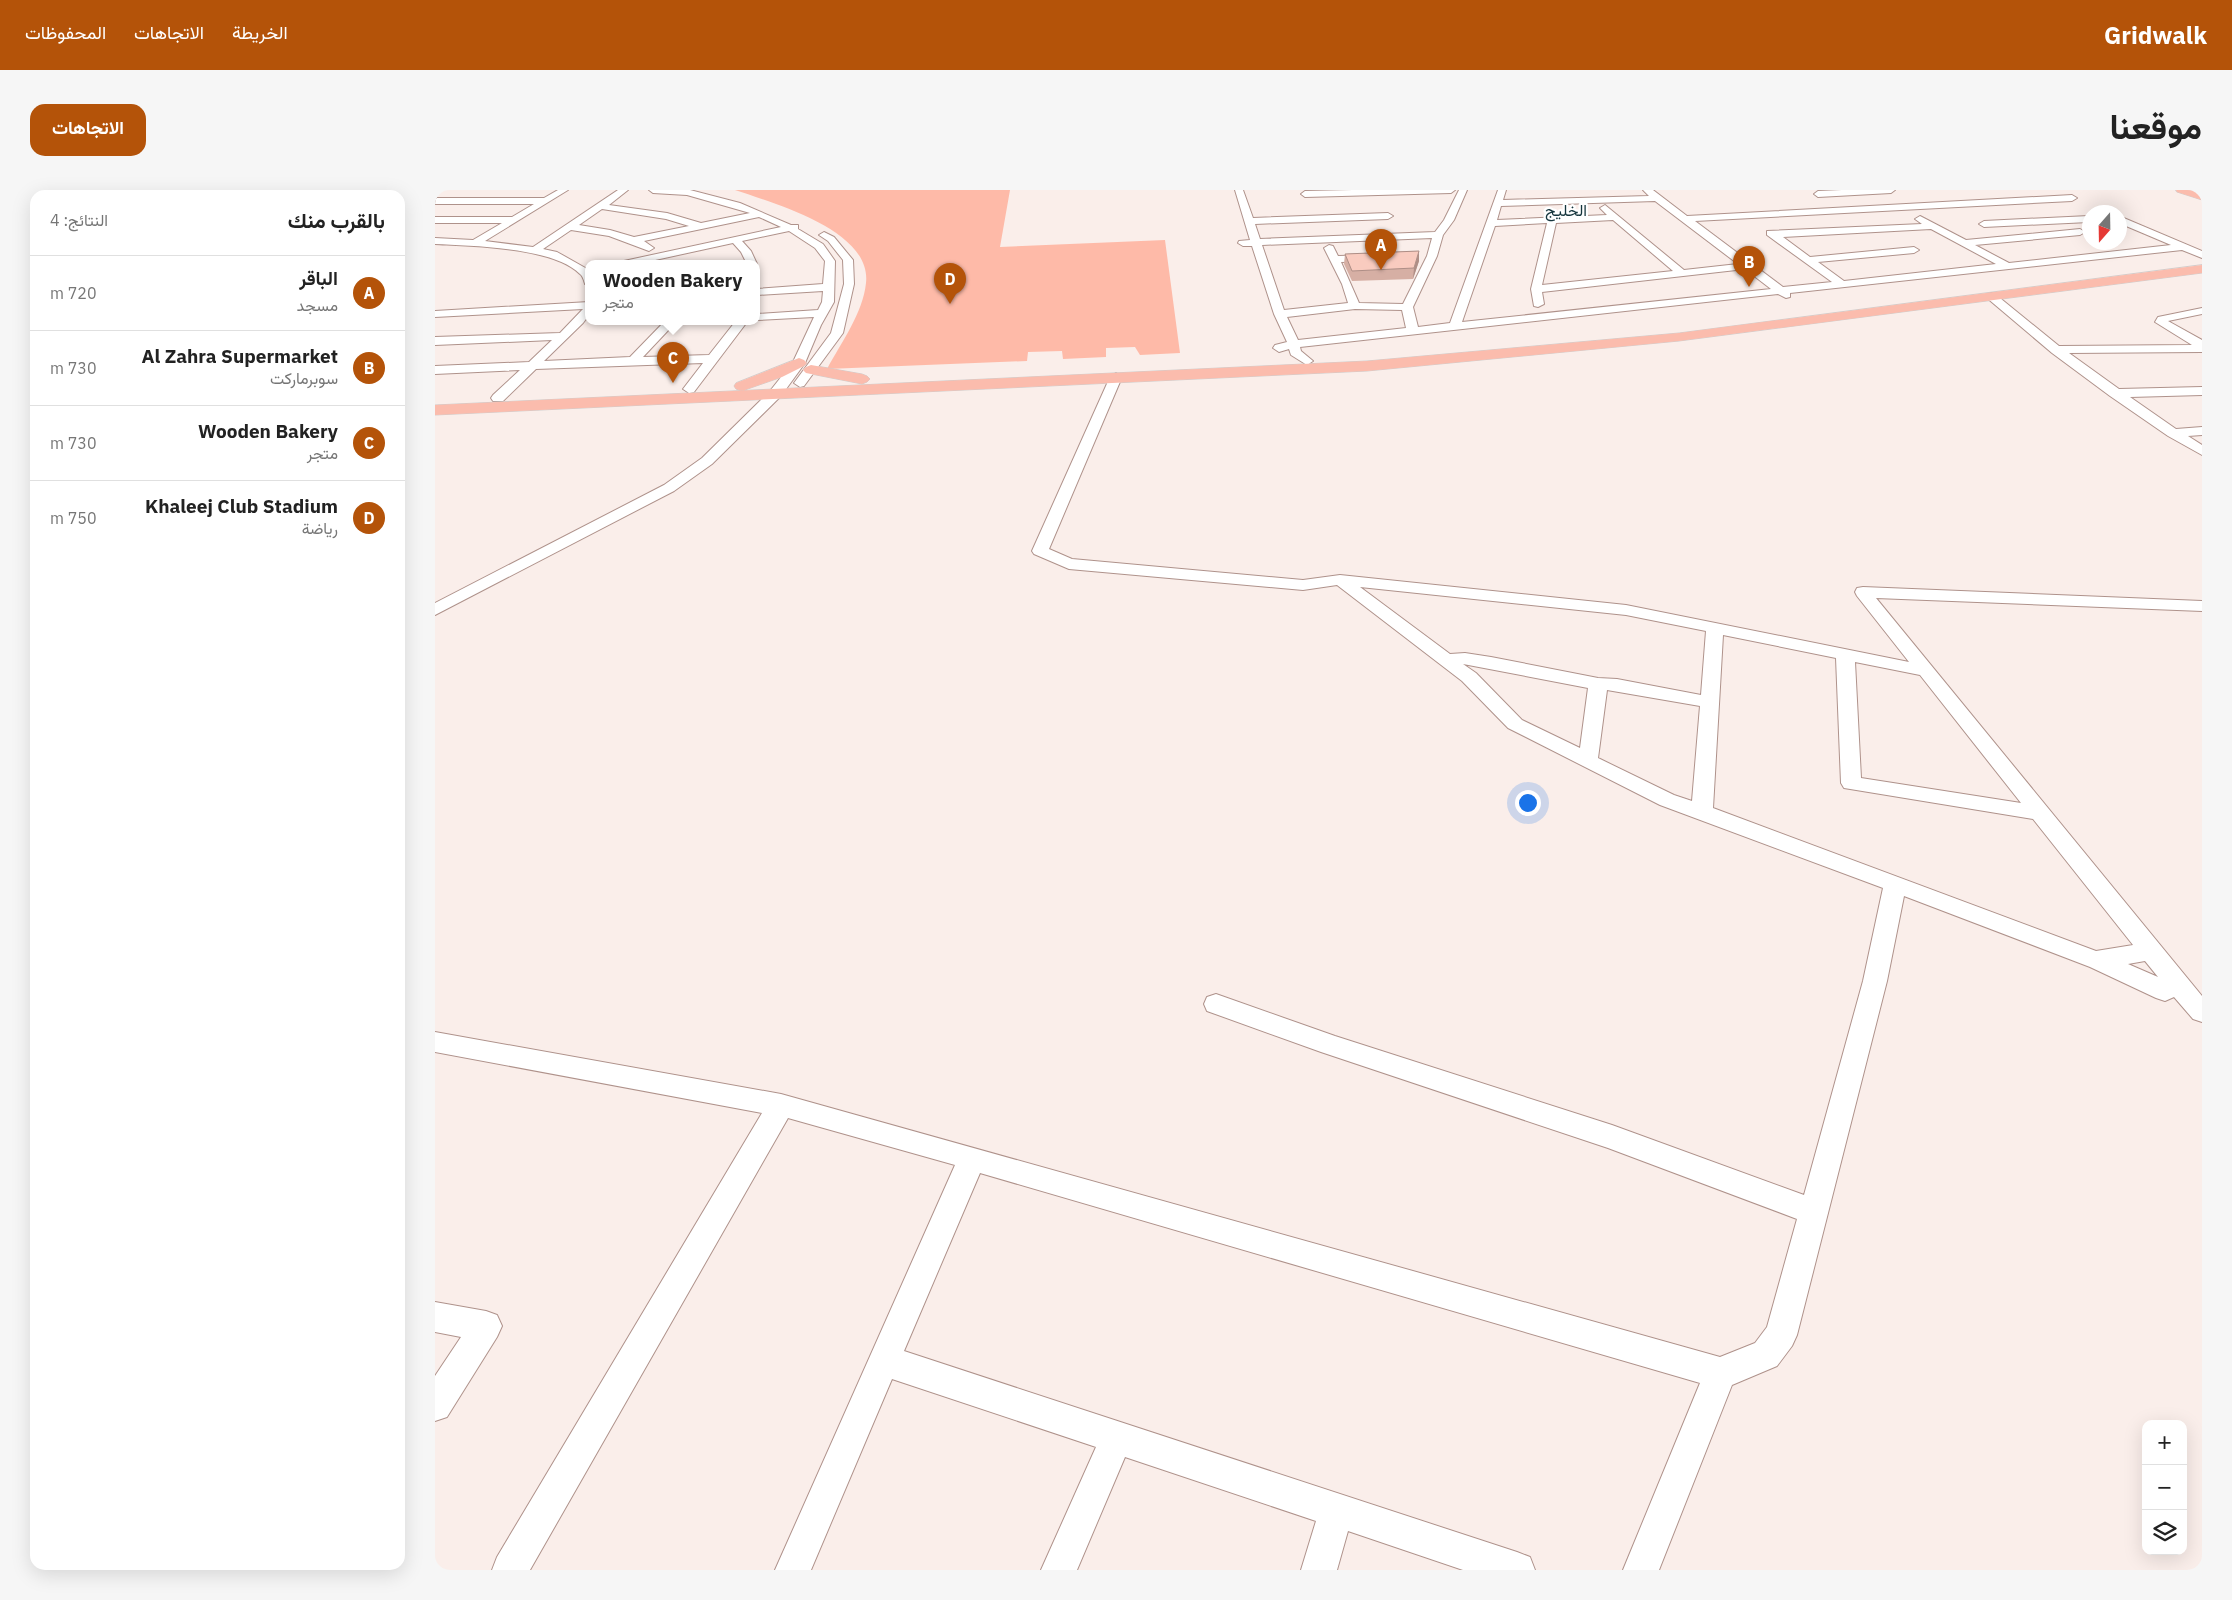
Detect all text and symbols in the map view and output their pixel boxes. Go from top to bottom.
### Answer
text: Gridwalk [2104,19,2207,51]
text: المحفوظات [25,21,106,44]
text: الاتجاهات [134,21,204,44]
text: الخريطة [232,21,288,44]
text: موقعنا [2109,103,2202,149]
button: الاتجاهات [30,104,146,156]
district label: الخليج [1545,200,1587,222]
north arrow [2082,205,2127,250]
text: بالقرب منك [288,206,385,234]
text: النتائج: 4 [50,210,108,230]
pin: A [1365,229,1397,270]
pin: B [1733,246,1765,287]
popup [585,260,760,325]
pin: D [934,263,966,304]
text: الباقر [299,266,338,290]
text: Wooden Bakery [602,268,743,292]
text: 720 m [50,283,97,303]
text: A [364,283,374,303]
text: متجر [602,292,634,312]
text: مسجد [297,295,338,315]
pin: C [657,342,689,383]
text: Al Zahra Supermarket [141,344,338,368]
text: 730 m [50,358,97,378]
text: B [364,358,374,378]
text: سوبرماركت [270,368,338,388]
text: Wooden Bakery [198,419,338,443]
text: 730 m [50,433,97,453]
text: C [364,433,374,453]
text: متجر [307,443,338,463]
text: Khaleej Club Stadium [145,494,338,518]
text: 750 m [50,508,97,528]
text: D [363,508,375,528]
text: رياضة [302,518,338,538]
your location [1515,790,1541,816]
map controls [2142,1420,2187,1555]
button: + [2142,1420,2187,1465]
button: − [2142,1465,2187,1510]
button: layers [2142,1510,2187,1555]

